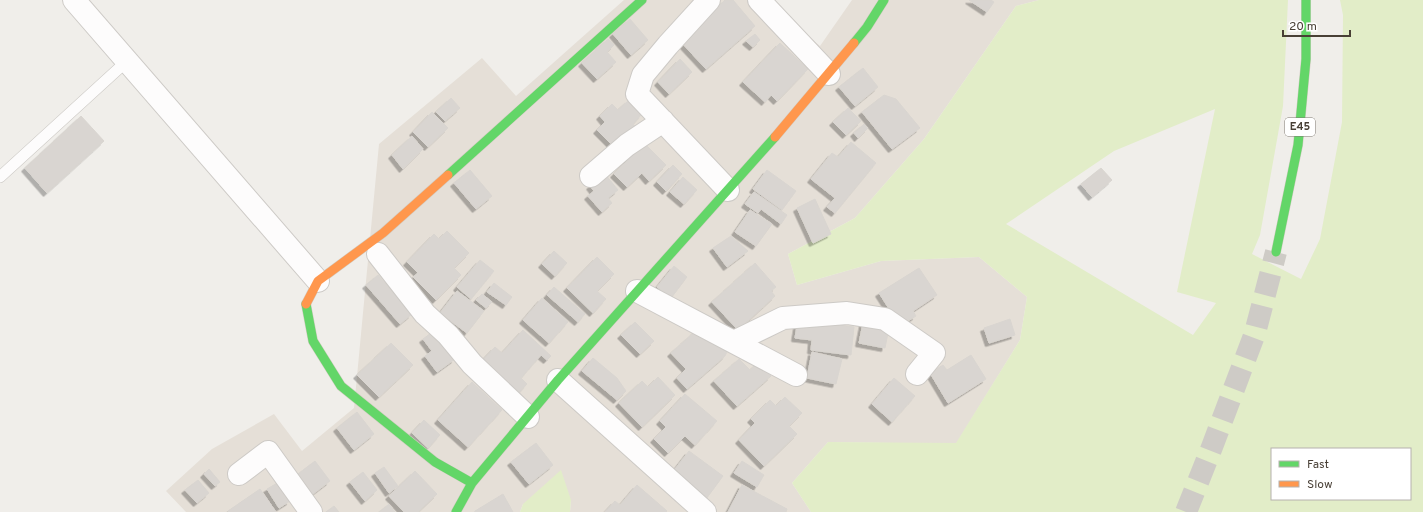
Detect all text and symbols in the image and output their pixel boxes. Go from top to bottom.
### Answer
scale bar [1283,12,1350,38]
text: 20 m [1289,19,1317,35]
road number: E45 [1285,118,1315,136]
legend [1271,448,1411,500]
text: Fast [1307,457,1329,473]
text: Slow [1307,477,1333,493]

